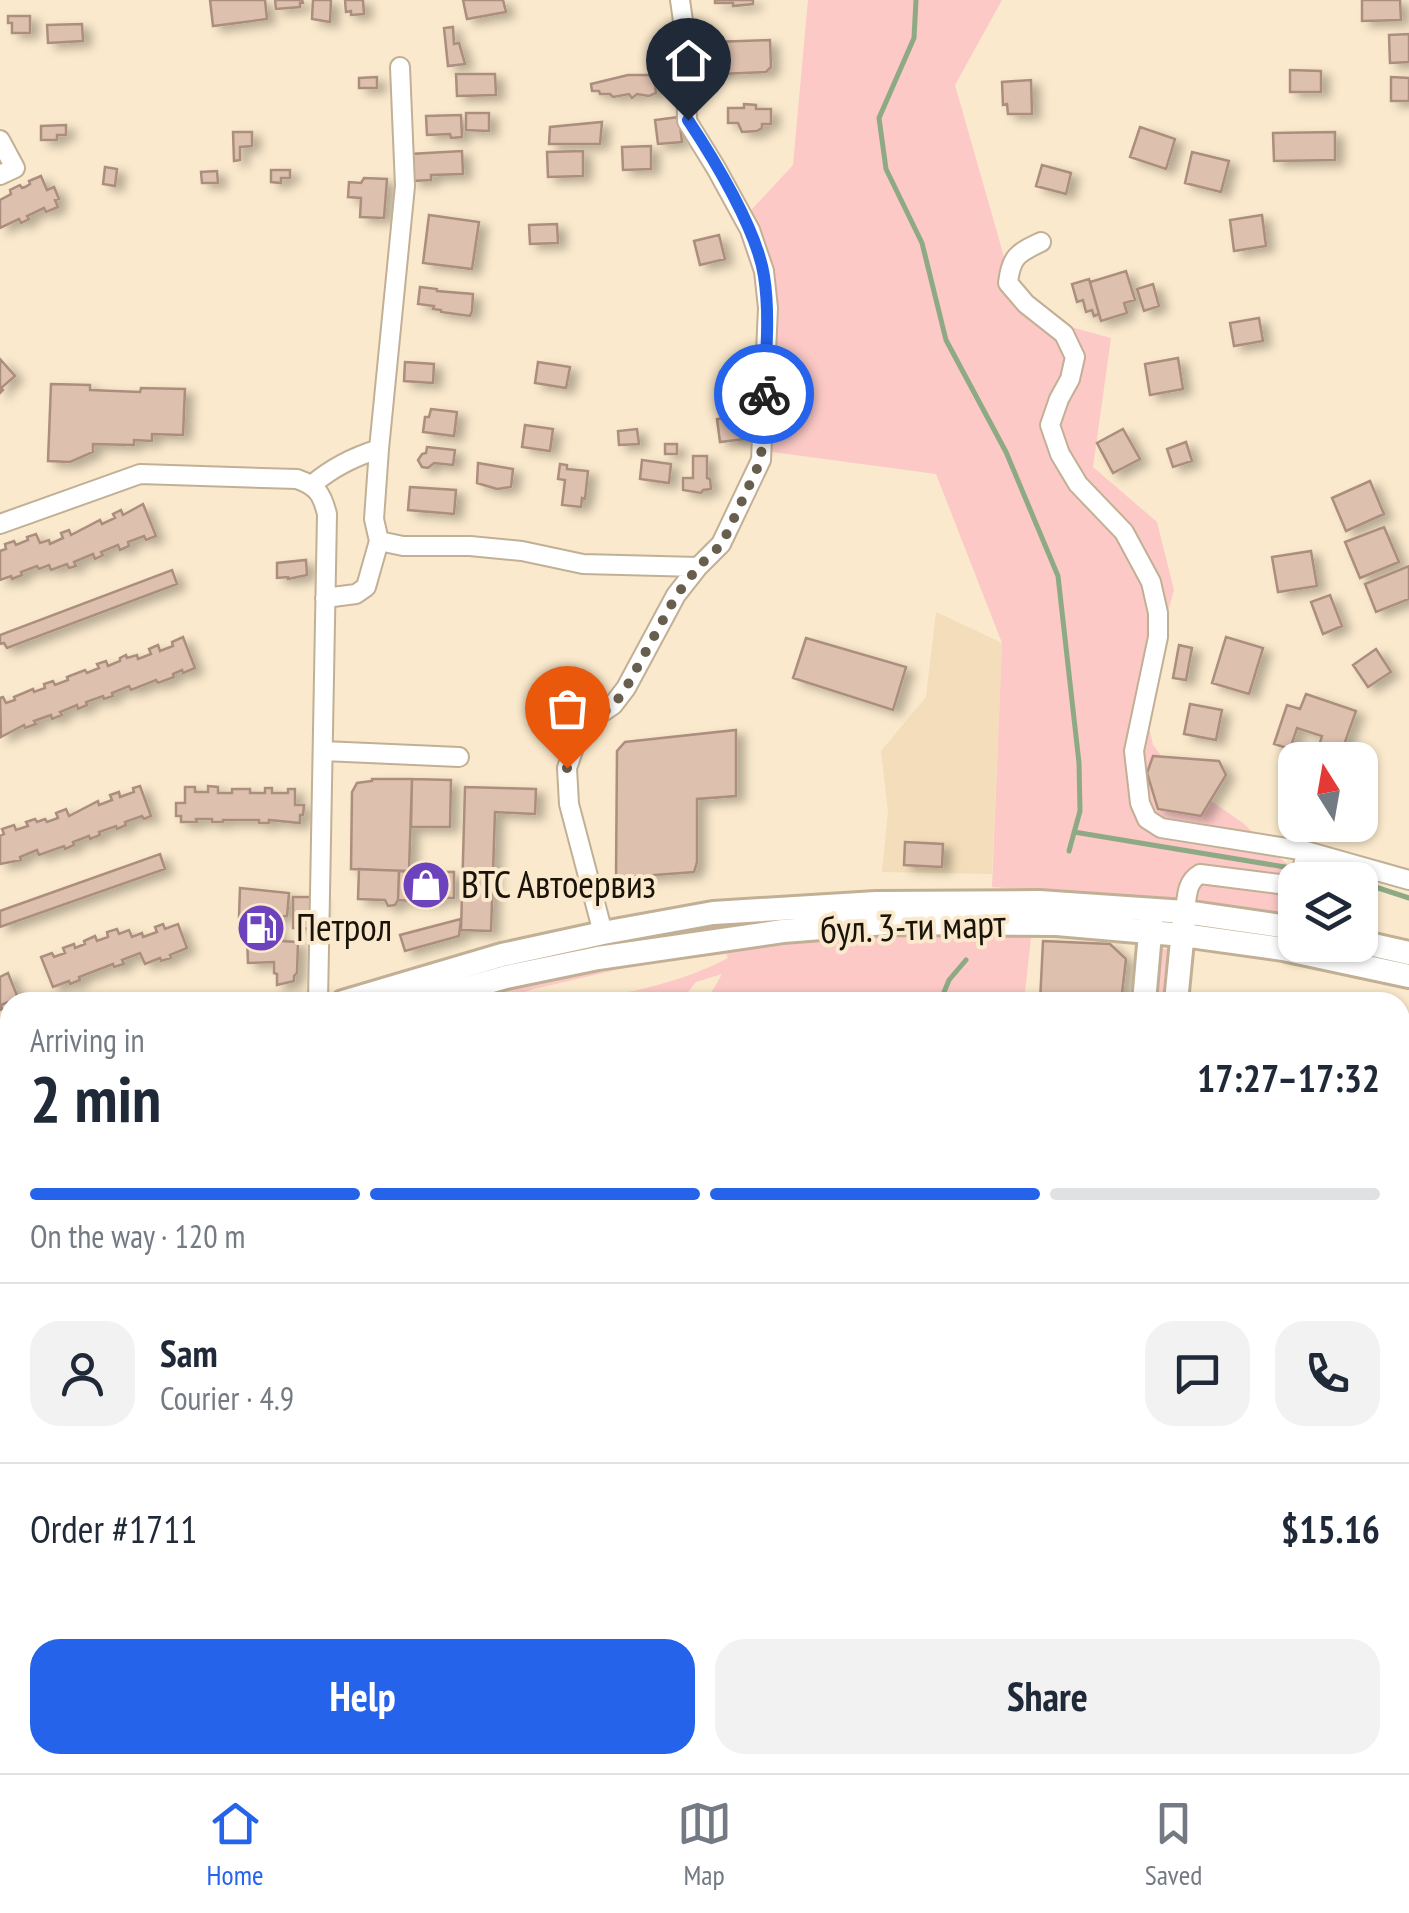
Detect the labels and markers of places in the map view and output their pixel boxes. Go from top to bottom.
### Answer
pin [646,18,731,121]
pin [525,666,610,769]
shop icon: ВТС Автоервиз [400,859,452,911]
place label: ВТС Автоервиз [461,859,656,908]
fuel station icon: Петрол [235,902,287,954]
place label: Петрол [296,902,392,951]

